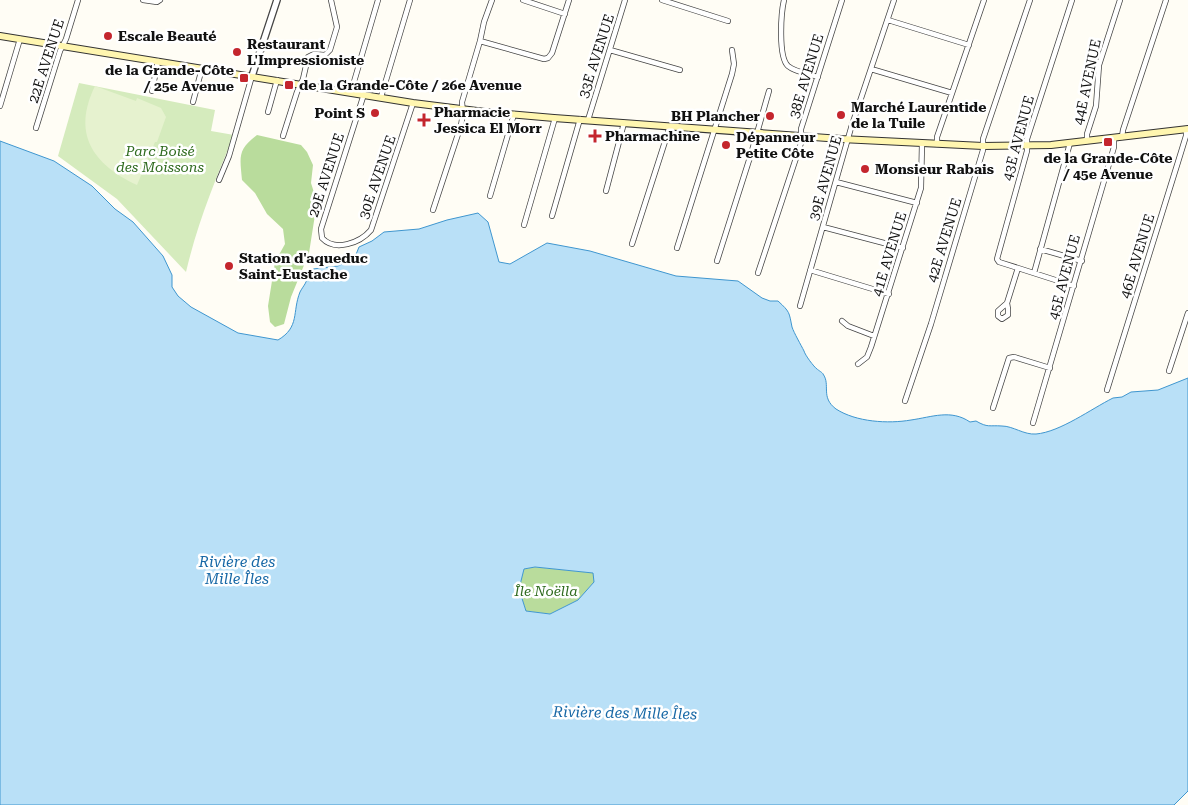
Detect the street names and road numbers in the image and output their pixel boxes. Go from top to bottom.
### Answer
street label: 33E AVENUE [575,12,617,100]
street label: 22E AVENUE [25,17,67,105]
street label: 38E AVENUE [786,32,826,120]
street label: 44E AVENUE [1070,38,1104,126]
street label: 43E AVENUE [999,94,1037,182]
street label: 29E AVENUE [305,131,347,219]
street label: 30E AVENUE [355,133,399,221]
street label: 39E AVENUE [805,134,845,222]
street label: 42E AVENUE [924,196,964,284]
street label: 41E AVENUE [869,210,909,298]
street label: 46E AVENUE [1117,212,1157,300]
street label: 45E AVENUE [1045,233,1083,321]

